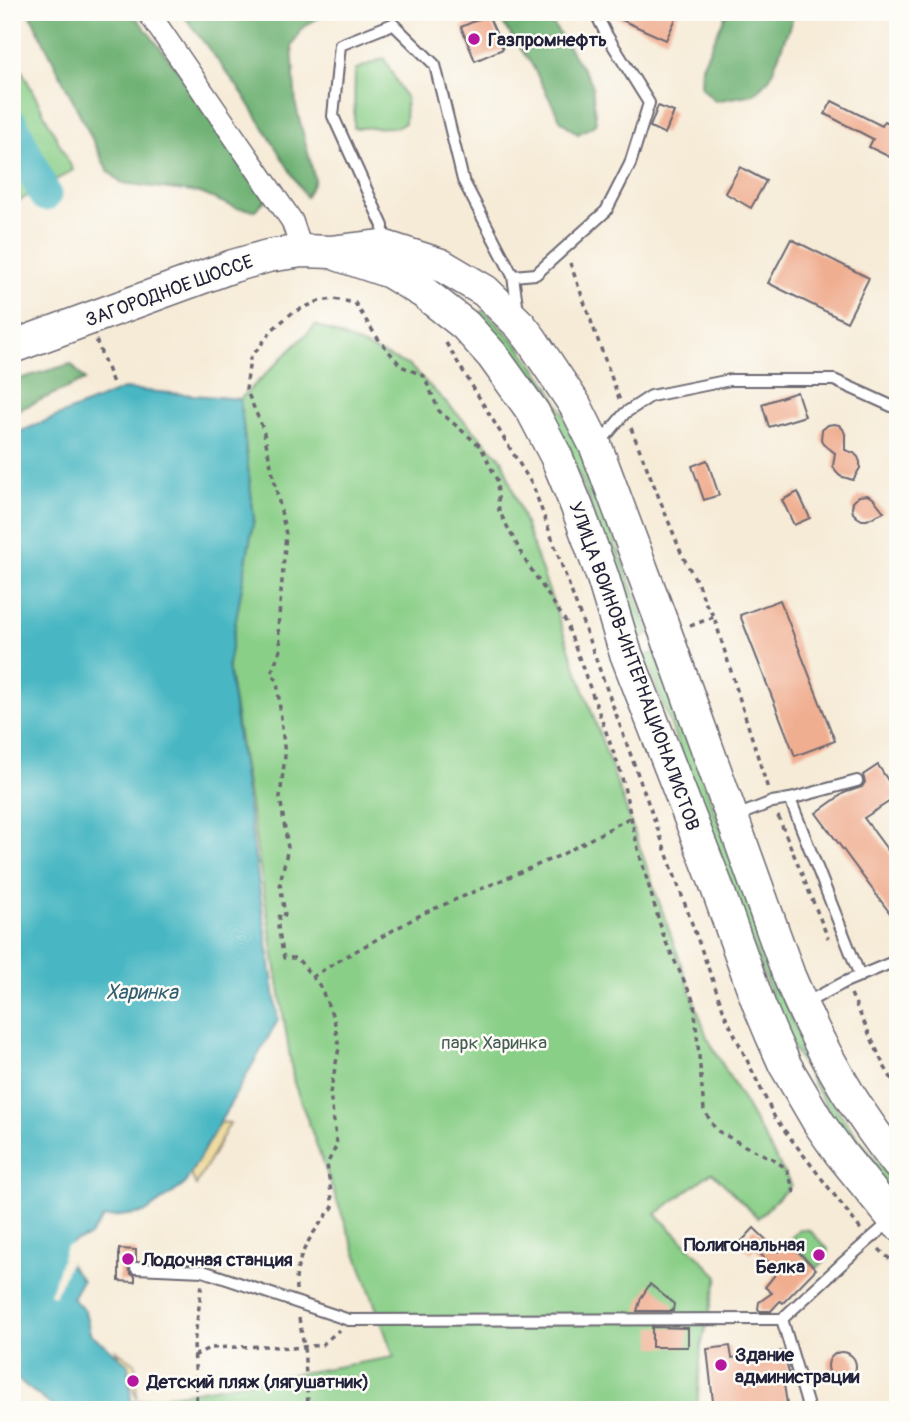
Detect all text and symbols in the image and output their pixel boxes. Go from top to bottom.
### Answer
place label: Газпромнефть [488,28,607,52]
marker: Газпромнефть [466,31,482,47]
street label: ЗАГОРОДНОЕ ШОССЕ [82,249,257,332]
street label: УЛИЦА ВОИНОВ-ИНТЕРНАЦИОНАЛИСТОВ [563,499,705,834]
water label: Харинка [106,979,179,1006]
park label: парк Харинка [441,1031,547,1055]
place label: Полигональная Белка [684,1233,805,1279]
marker: Полигональная Белка [811,1247,827,1263]
place label: Лодочная станция [141,1248,293,1272]
marker: Лодочная станция [120,1251,136,1267]
place label: Здание администрации [735,1343,860,1389]
marker: Здание администрации [713,1357,729,1373]
place label: Детский пляж (лягушатник) [146,1370,369,1394]
marker: Детский пляж (лягушатник) [125,1373,141,1389]

